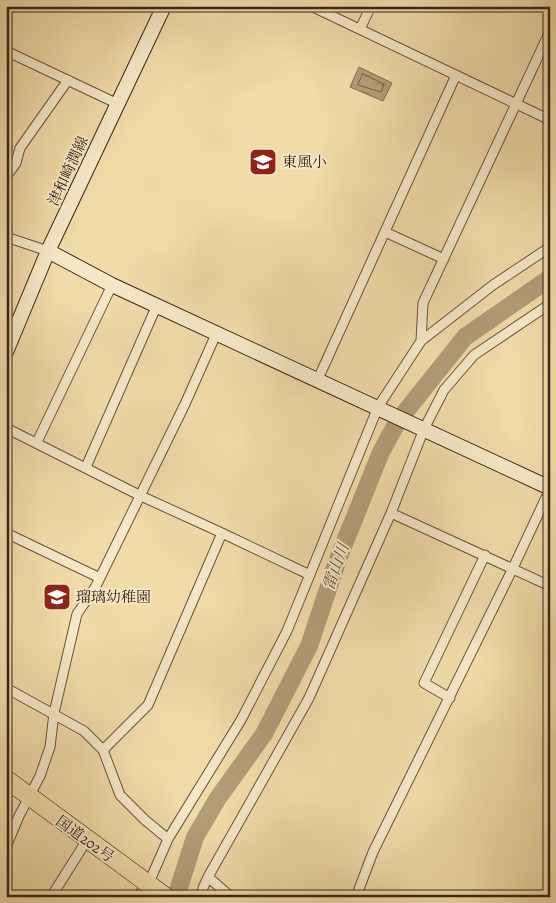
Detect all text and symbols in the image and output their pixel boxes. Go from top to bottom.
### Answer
street label: 津和崎潤線 [43,133,93,209]
school or university icon: 東風小 [248,147,278,177]
place label: 東風小 [282,152,327,172]
water label: 雷山川 [317,539,355,593]
school or university icon: 瑠璃幼稚園 [42,582,72,612]
place label: 瑠璃幼稚園 [76,587,151,607]
street label: 国道202号 [52,811,118,867]

